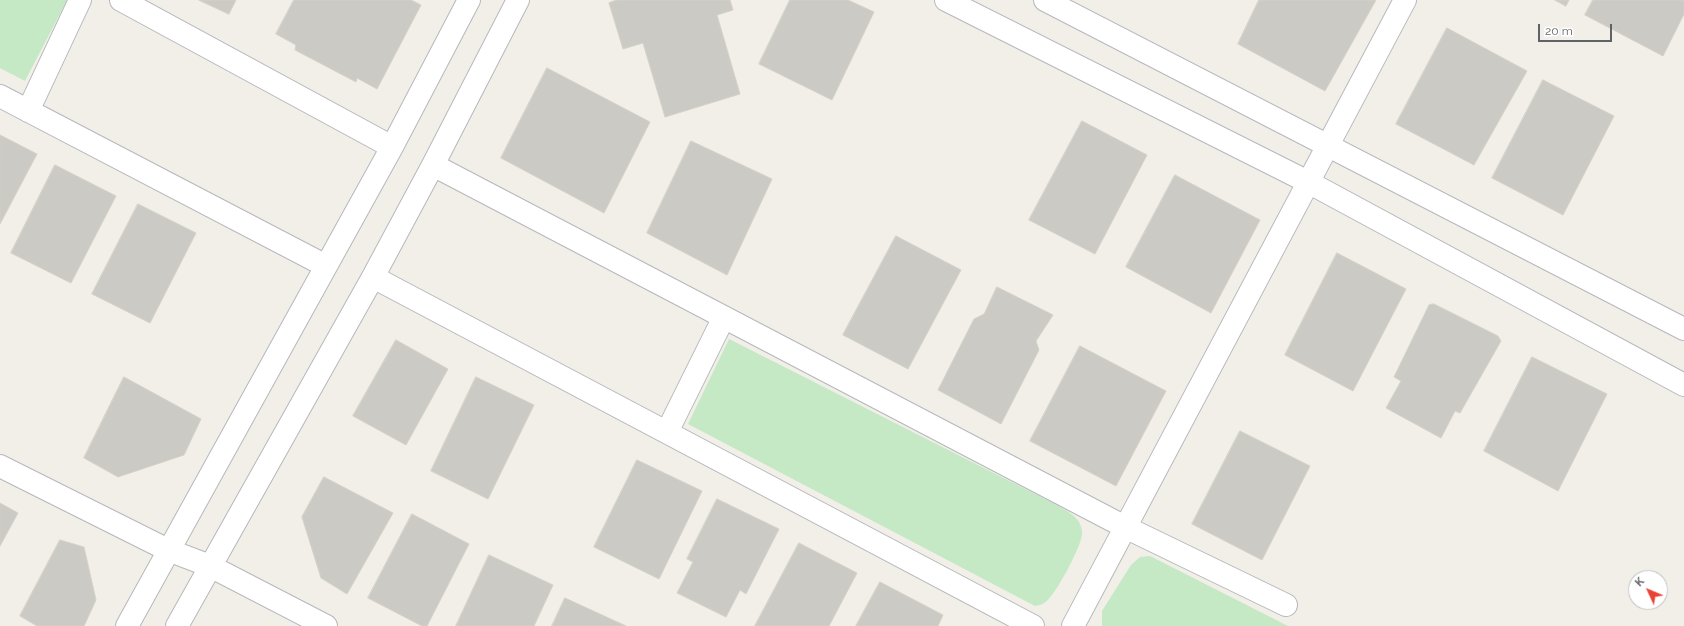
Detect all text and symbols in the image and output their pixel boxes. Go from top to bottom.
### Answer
scale bar [1540,16,1614,42]
text: 20 m [1545,24,1573,38]
north arrow [1628,570,1668,610]
text: K [1632,575,1647,589]

